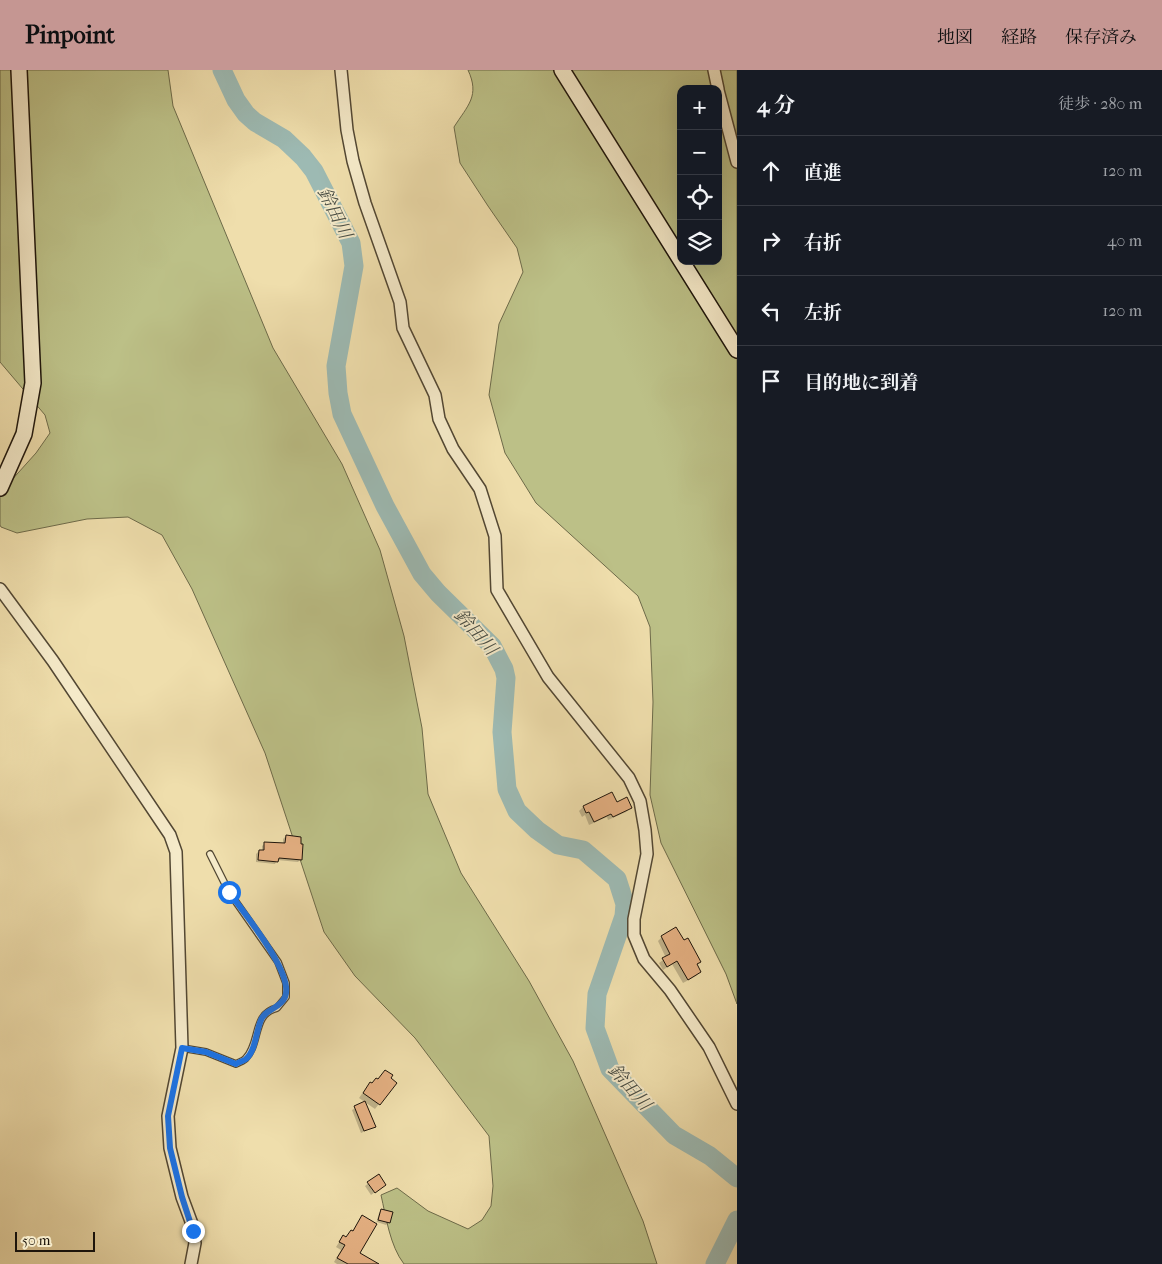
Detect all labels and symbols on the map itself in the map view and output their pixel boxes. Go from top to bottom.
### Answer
water label: 鈴田川 [313,184,357,244]
water label: 鈴田川 [450,605,503,661]
route start [218,881,241,904]
water label: 鈴田川 [604,1060,657,1116]
route end [182,1220,205,1243]
scale bar [15,1229,95,1252]

